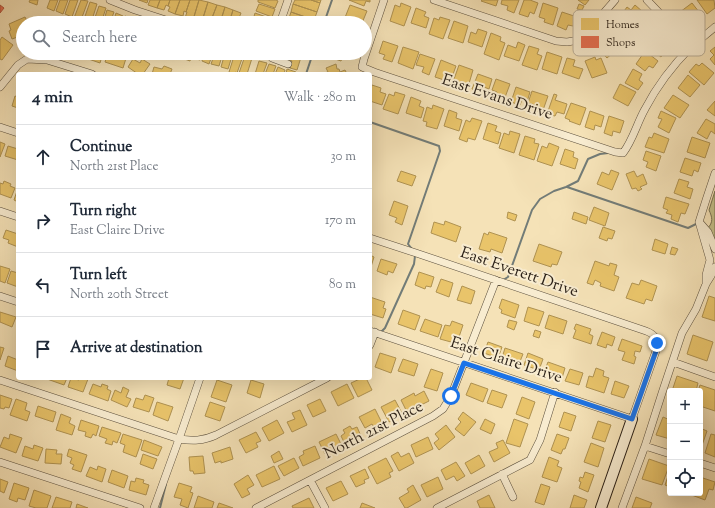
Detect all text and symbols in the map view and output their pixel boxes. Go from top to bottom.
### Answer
legend [573,10,705,56]
search box [16,16,372,60]
text: Homes [606,17,639,33]
icon: search [30,27,52,49]
text: Search here [62,28,137,49]
text: Shops [606,35,635,51]
street label: East Evans Drive [439,69,555,127]
text: 4 min [32,86,73,110]
text: Walk · 280 m [284,89,356,107]
text: Continue [70,137,132,158]
icon: ahead [32,146,54,168]
text: 30 m [330,148,356,166]
text: North 21st Place [70,158,159,176]
text: Turn right [70,201,136,222]
icon: right [32,210,54,232]
text: 170 m [325,212,356,230]
text: East Claire Drive [70,222,165,240]
street label: East Everett Drive [457,242,581,304]
text: Turn left [70,265,127,286]
icon: left [32,274,54,296]
text: 80 m [329,276,356,294]
text: North 20th Street [70,286,168,304]
street label: East Claire Drive [447,332,565,390]
route end [648,334,666,352]
icon: arrive [32,338,54,360]
text: Arrive at destination [70,338,203,359]
route start [442,387,460,405]
map controls [667,388,703,496]
button: + [667,388,703,424]
street label: North 21st Place [320,396,428,466]
button: − [667,424,703,460]
button: locate [667,460,703,496]

